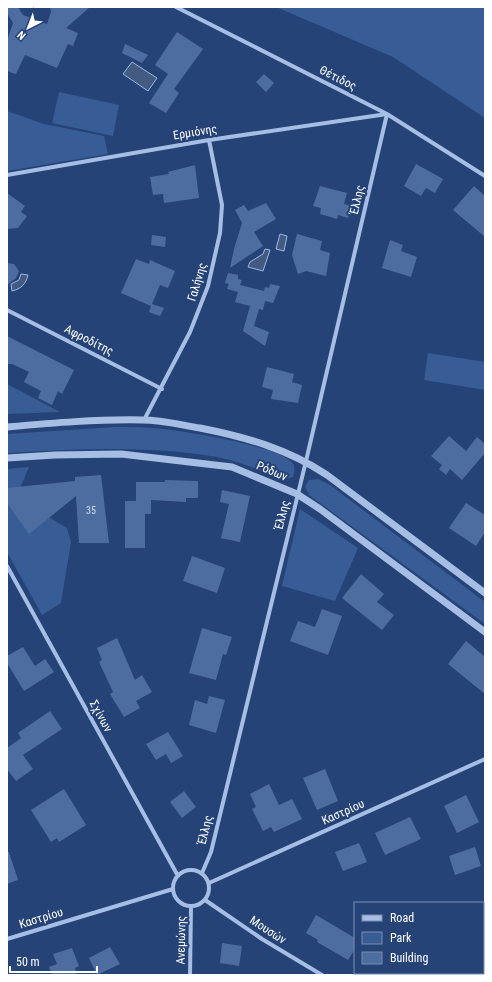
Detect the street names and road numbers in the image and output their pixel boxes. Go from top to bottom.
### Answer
street label: Θέτιδος [317,63,359,93]
street label: Ερμιόνης [172,122,218,142]
street label: Έλλης [347,184,367,217]
street label: Γαλήνης [185,261,210,303]
street label: Αφροδίτης [62,322,116,358]
street label: Ρόδων [254,458,290,484]
street label: Έλλης [271,498,292,532]
street label: Σχίνων [87,698,115,734]
street label: Καστρίου [319,796,367,828]
street label: Έλλης [194,813,215,847]
street label: Καστρίου [17,905,65,931]
street label: Μουσών [247,913,289,947]
street label: Ανεμώνης [174,915,188,964]

